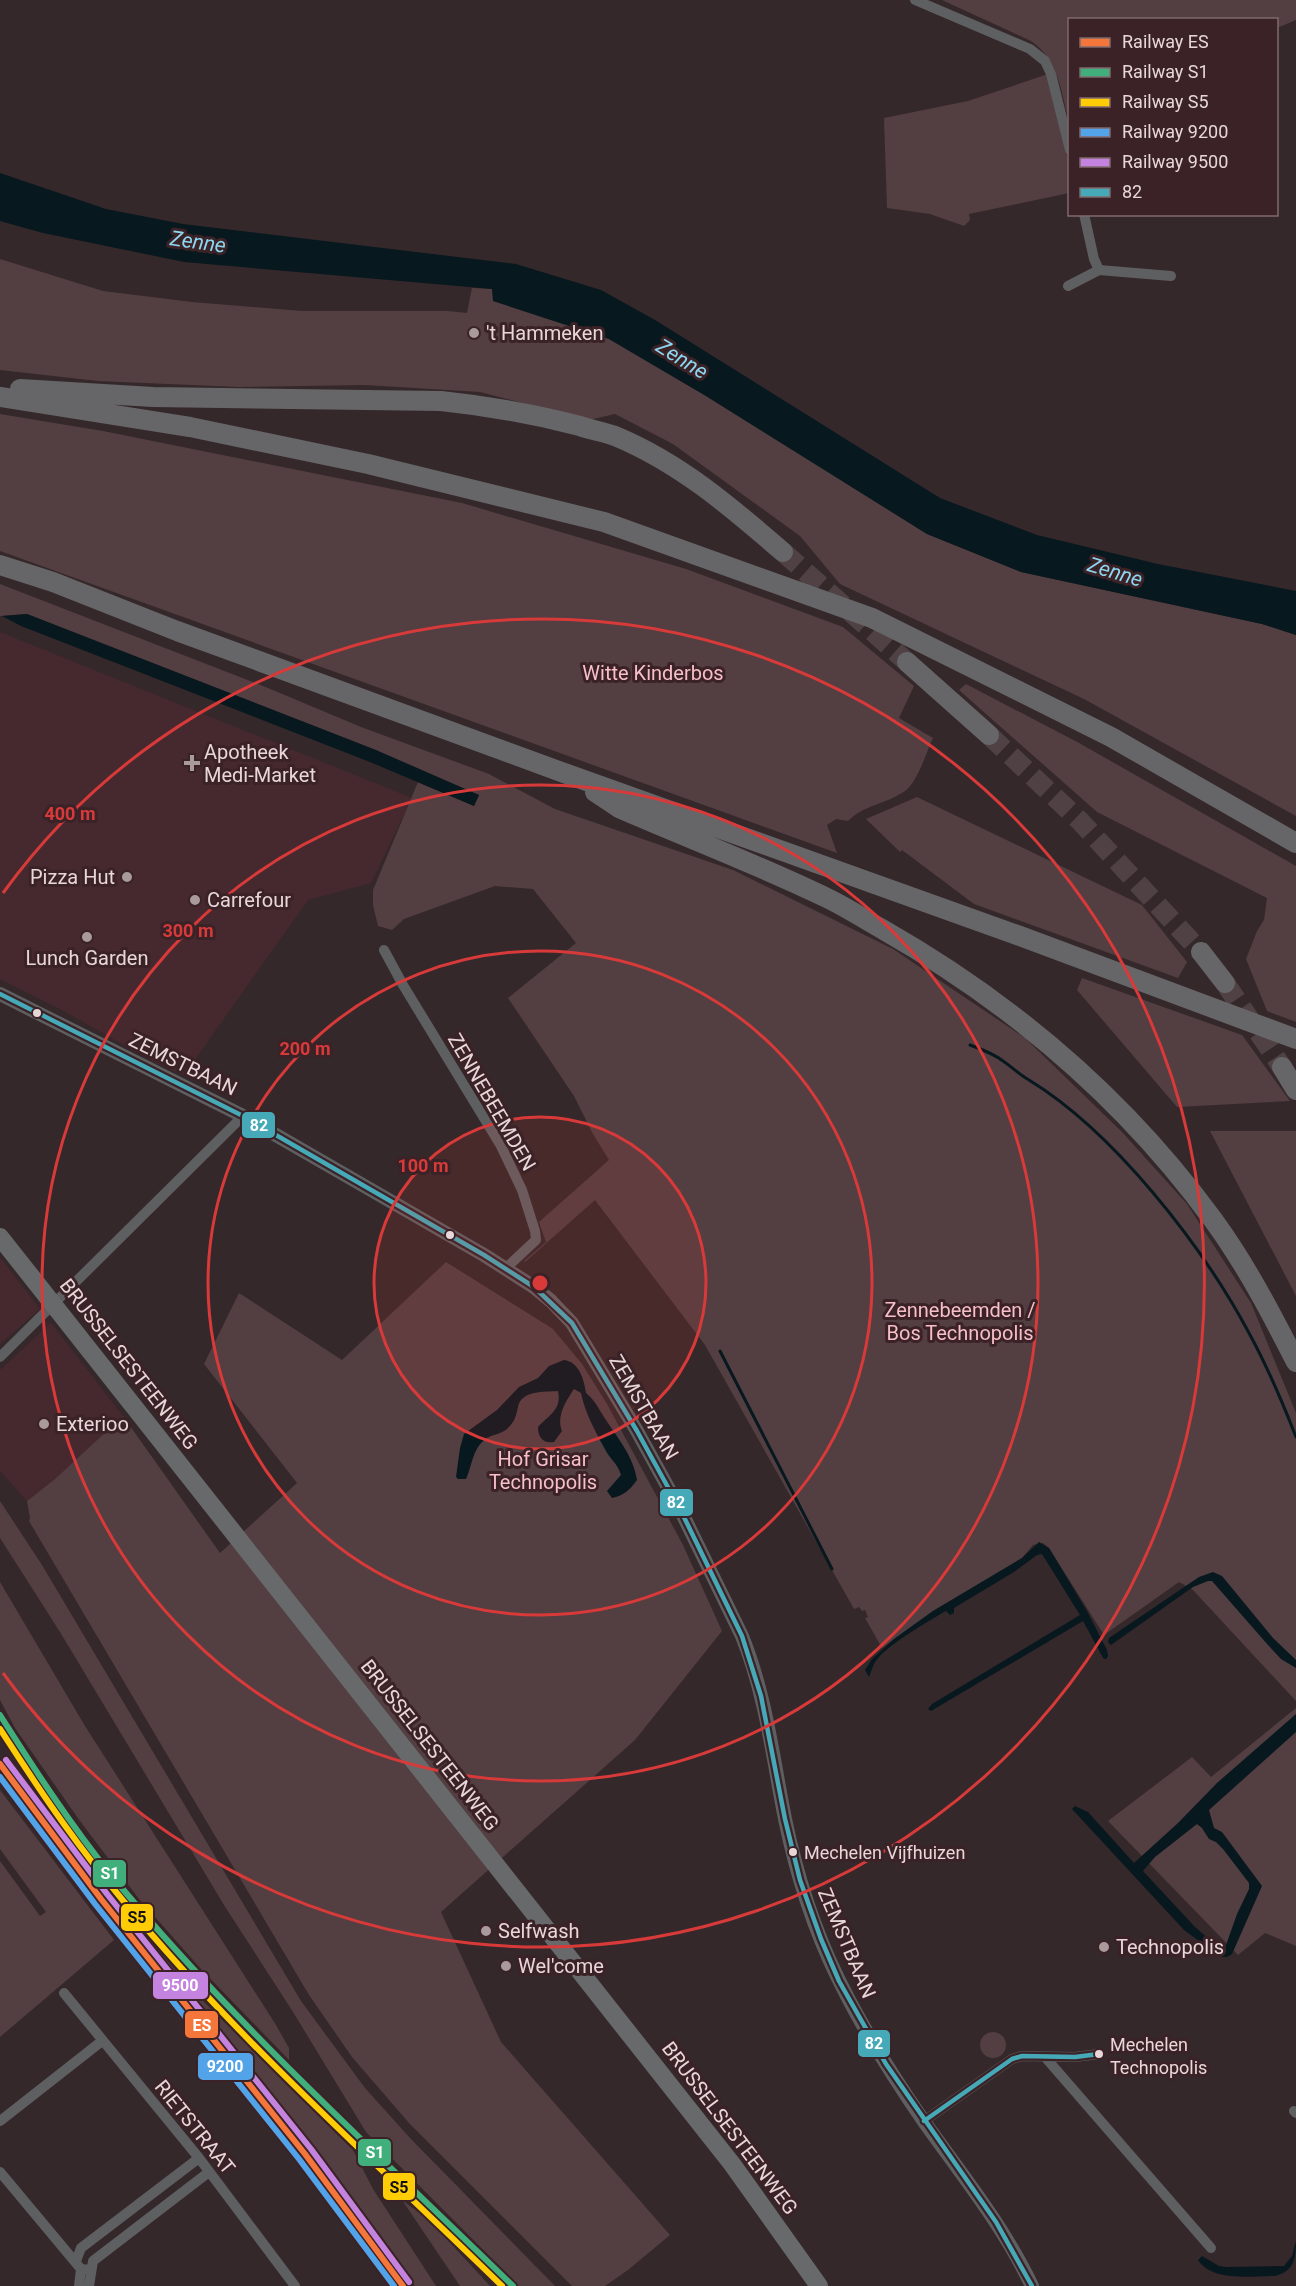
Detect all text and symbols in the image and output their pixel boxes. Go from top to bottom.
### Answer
legend [1068,18,1278,216]
text: Railway ES [1122,31,1209,52]
text: Railway S1 [1122,61,1209,82]
text: Railway S5 [1122,91,1209,112]
text: Railway 9200 [1122,121,1228,142]
text: Railway 9500 [1122,151,1228,172]
text: 82 [1122,181,1142,202]
water label: Zenne [168,226,228,258]
place label: 't Hammeken [486,321,603,345]
marker: 't Hammeken [467,326,481,340]
water label: Zenne [651,333,712,384]
water label: Zenne [1084,552,1146,592]
park label: Witte Kinderbos [582,661,724,685]
place label: Apotheek Medi-Market [204,740,316,787]
marker: Apotheek Medi-Market [185,756,199,770]
text: 400 m [44,803,96,824]
place label: Pizza Hut [30,865,115,889]
marker: Pizza Hut [120,870,134,884]
place label: Carrefour [207,888,291,912]
marker: Carrefour [188,893,202,907]
text: 300 m [162,920,214,941]
marker: Lunch Garden [80,930,94,944]
place label: Lunch Garden [26,946,148,970]
unlabelled marker [31,1007,43,1019]
street label: ZEMSTBAAN [125,1027,241,1101]
street label: ZENNEBEEMDEN [443,1029,541,1175]
text: 200 m [279,1038,331,1059]
line badge: 82 [241,1111,276,1139]
text: 82 [250,1116,268,1135]
text: 100 m [397,1155,449,1176]
unlabelled marker [444,1229,456,1241]
centre of rings [530,1273,550,1293]
street label: BRUSSELSESTEENWEG [55,1274,203,1454]
park label: Zennebeemden / Bos Technopolis [884,1298,1036,1345]
street label: ZEMSTBAAN [604,1350,684,1464]
place label: Exterioo [56,1412,129,1436]
marker: Exterioo [37,1417,51,1431]
park label: Hof Grisar Technopolis [489,1447,597,1494]
line badge: 82 [659,1488,694,1517]
text: 82 [667,1493,685,1512]
street label: BRUSSELSESTEENWEG [356,1655,504,1835]
place label: Mechelen Vijfhuizen [804,1842,965,1863]
marker: Mechelen Vijfhuizen [787,1846,799,1858]
line badge: S1 [92,1859,127,1888]
text: S1 [100,1864,120,1883]
street label: ZEMSTBAAN [813,1884,881,2002]
line badge: S5 [120,1903,154,1932]
text: S5 [127,1908,147,1927]
place label: Selfwash [498,1919,580,1943]
marker: Selfwash [479,1924,493,1938]
place label: Technopolis [1116,1935,1224,1959]
marker: Technopolis [1097,1940,1111,1954]
place label: Wel'come [518,1954,604,1978]
marker: Wel'come [499,1959,513,1973]
line badge: 9500 [152,1971,209,2000]
text: 9500 [162,1976,198,1995]
line badge: ES [184,2010,219,2039]
text: ES [193,2016,212,2035]
line badge: 82 [857,2029,891,2058]
text: 82 [865,2034,883,2053]
place label: Mechelen Technopolis [1110,2034,1207,2078]
street label: BRUSSELSESTEENWEG [657,2037,803,2219]
marker: Mechelen Technopolis [1093,2048,1105,2060]
line badge: 9200 [197,2052,254,2081]
text: 9200 [207,2057,243,2076]
street label: RIETSTRAAT [150,2075,240,2179]
line badge: S1 [357,2138,392,2167]
text: S1 [365,2143,385,2162]
line badge: S5 [382,2172,416,2201]
text: S5 [389,2178,409,2197]

